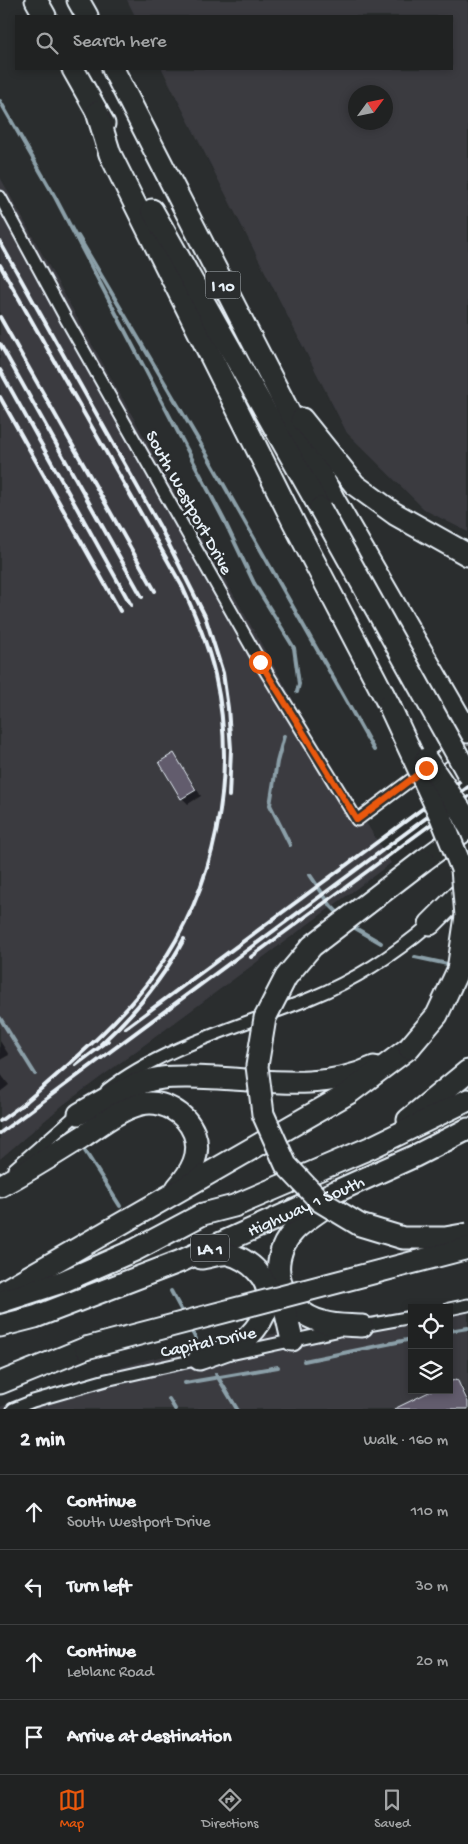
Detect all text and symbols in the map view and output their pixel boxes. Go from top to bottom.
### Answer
search box [15,15,453,70]
icon: search [33,29,61,57]
text: Search here [73,31,167,54]
north arrow [348,85,393,130]
road number: I 10 [206,272,240,298]
street label: South Westport Drive [140,428,236,580]
route start [249,651,272,674]
route end [415,757,438,780]
street label: Highway 1 South [245,1172,369,1243]
road number: LA 1 [191,1234,229,1262]
map controls [408,1304,453,1394]
button: locate [408,1304,453,1349]
street label: Capital Drive [159,1323,259,1364]
button: layers [408,1349,453,1394]
text: 2 min [20,1429,65,1454]
text: Walk · 160 m [363,1432,448,1451]
text: Continue [67,1491,136,1514]
icon: ahead [20,1498,48,1526]
text: 110 m [411,1503,448,1522]
text: South Westport Drive [67,1514,210,1533]
icon: left [20,1573,48,1601]
text: Turn left [67,1576,131,1599]
text: 30 m [415,1578,448,1597]
text: Continue [67,1641,136,1664]
icon: ahead [20,1648,48,1676]
text: 20 m [416,1653,448,1672]
text: Leblanc Road [67,1664,154,1683]
icon: arrive [20,1723,48,1751]
text: Arrive at destination [67,1726,231,1749]
tab: Map [58,1786,86,1833]
tab: Directions [202,1786,259,1833]
tab: Saved [374,1786,410,1833]

